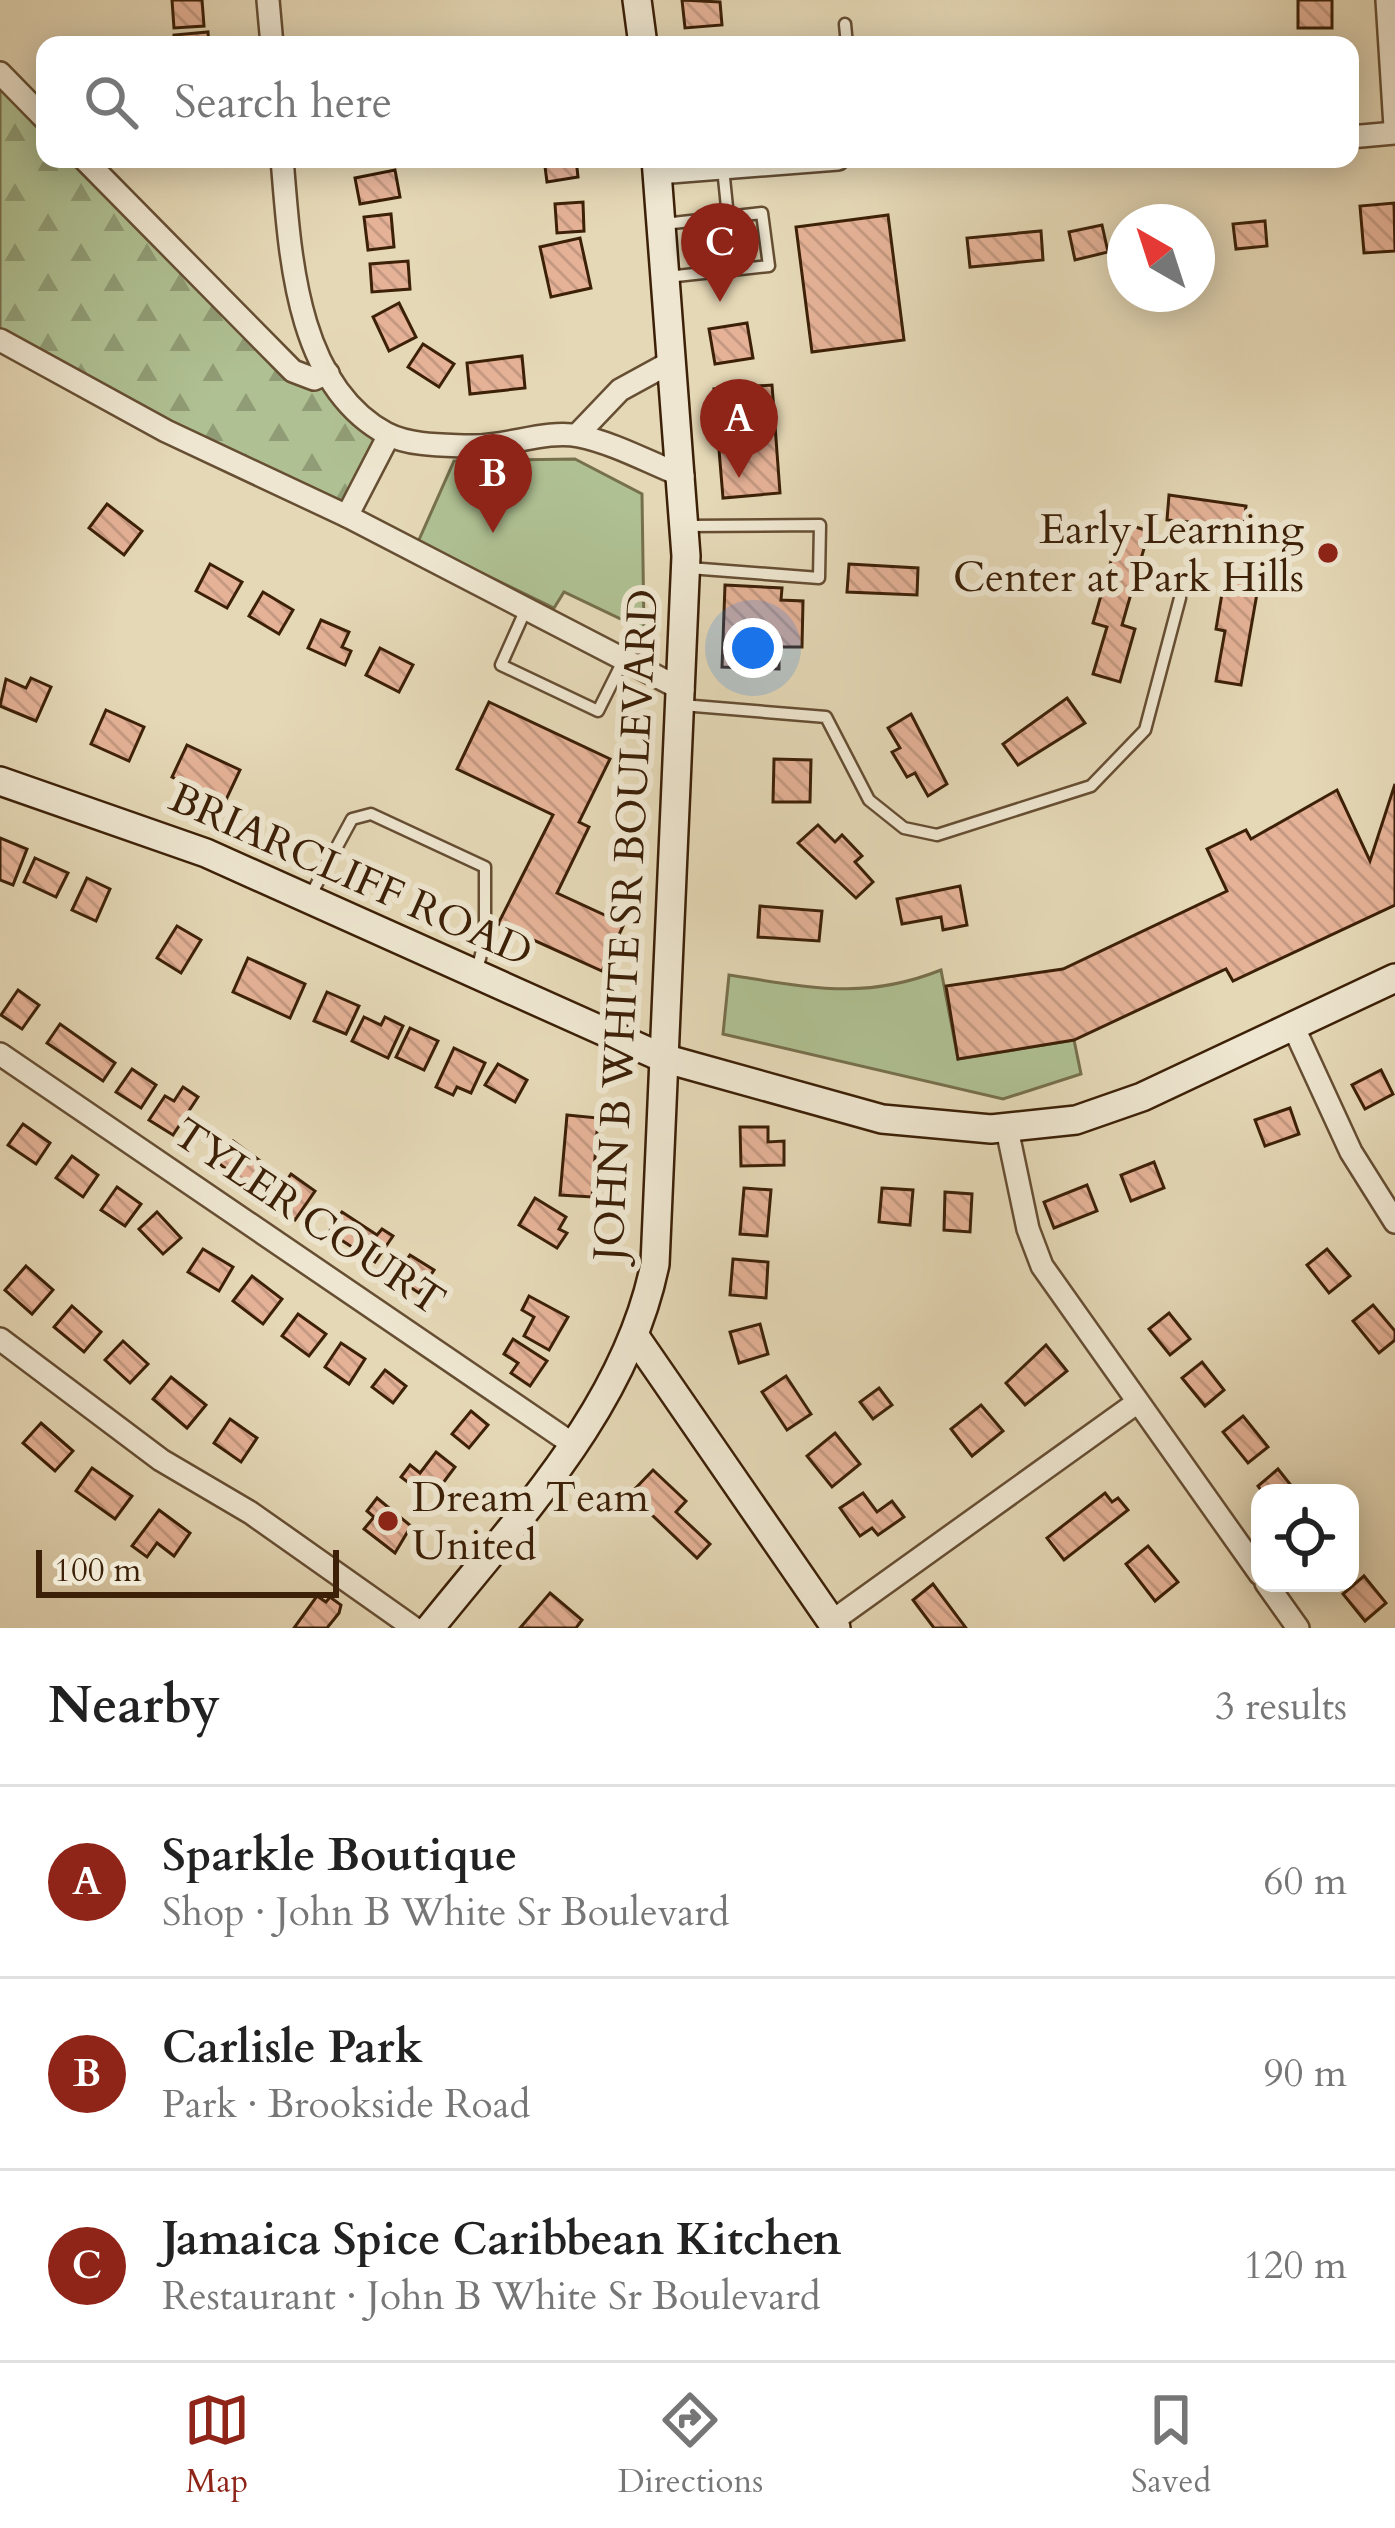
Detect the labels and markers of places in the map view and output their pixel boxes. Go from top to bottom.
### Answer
pin: C [681,203,759,302]
pin: A [700,379,778,478]
pin: B [454,434,532,533]
place label: Early Learning Center at Park Hills [953,501,1304,606]
marker: Early Learning Center at Park Hills [1315,540,1341,566]
place label: Dream Team United [412,1469,649,1574]
marker: Dream Team United [375,1508,401,1534]

